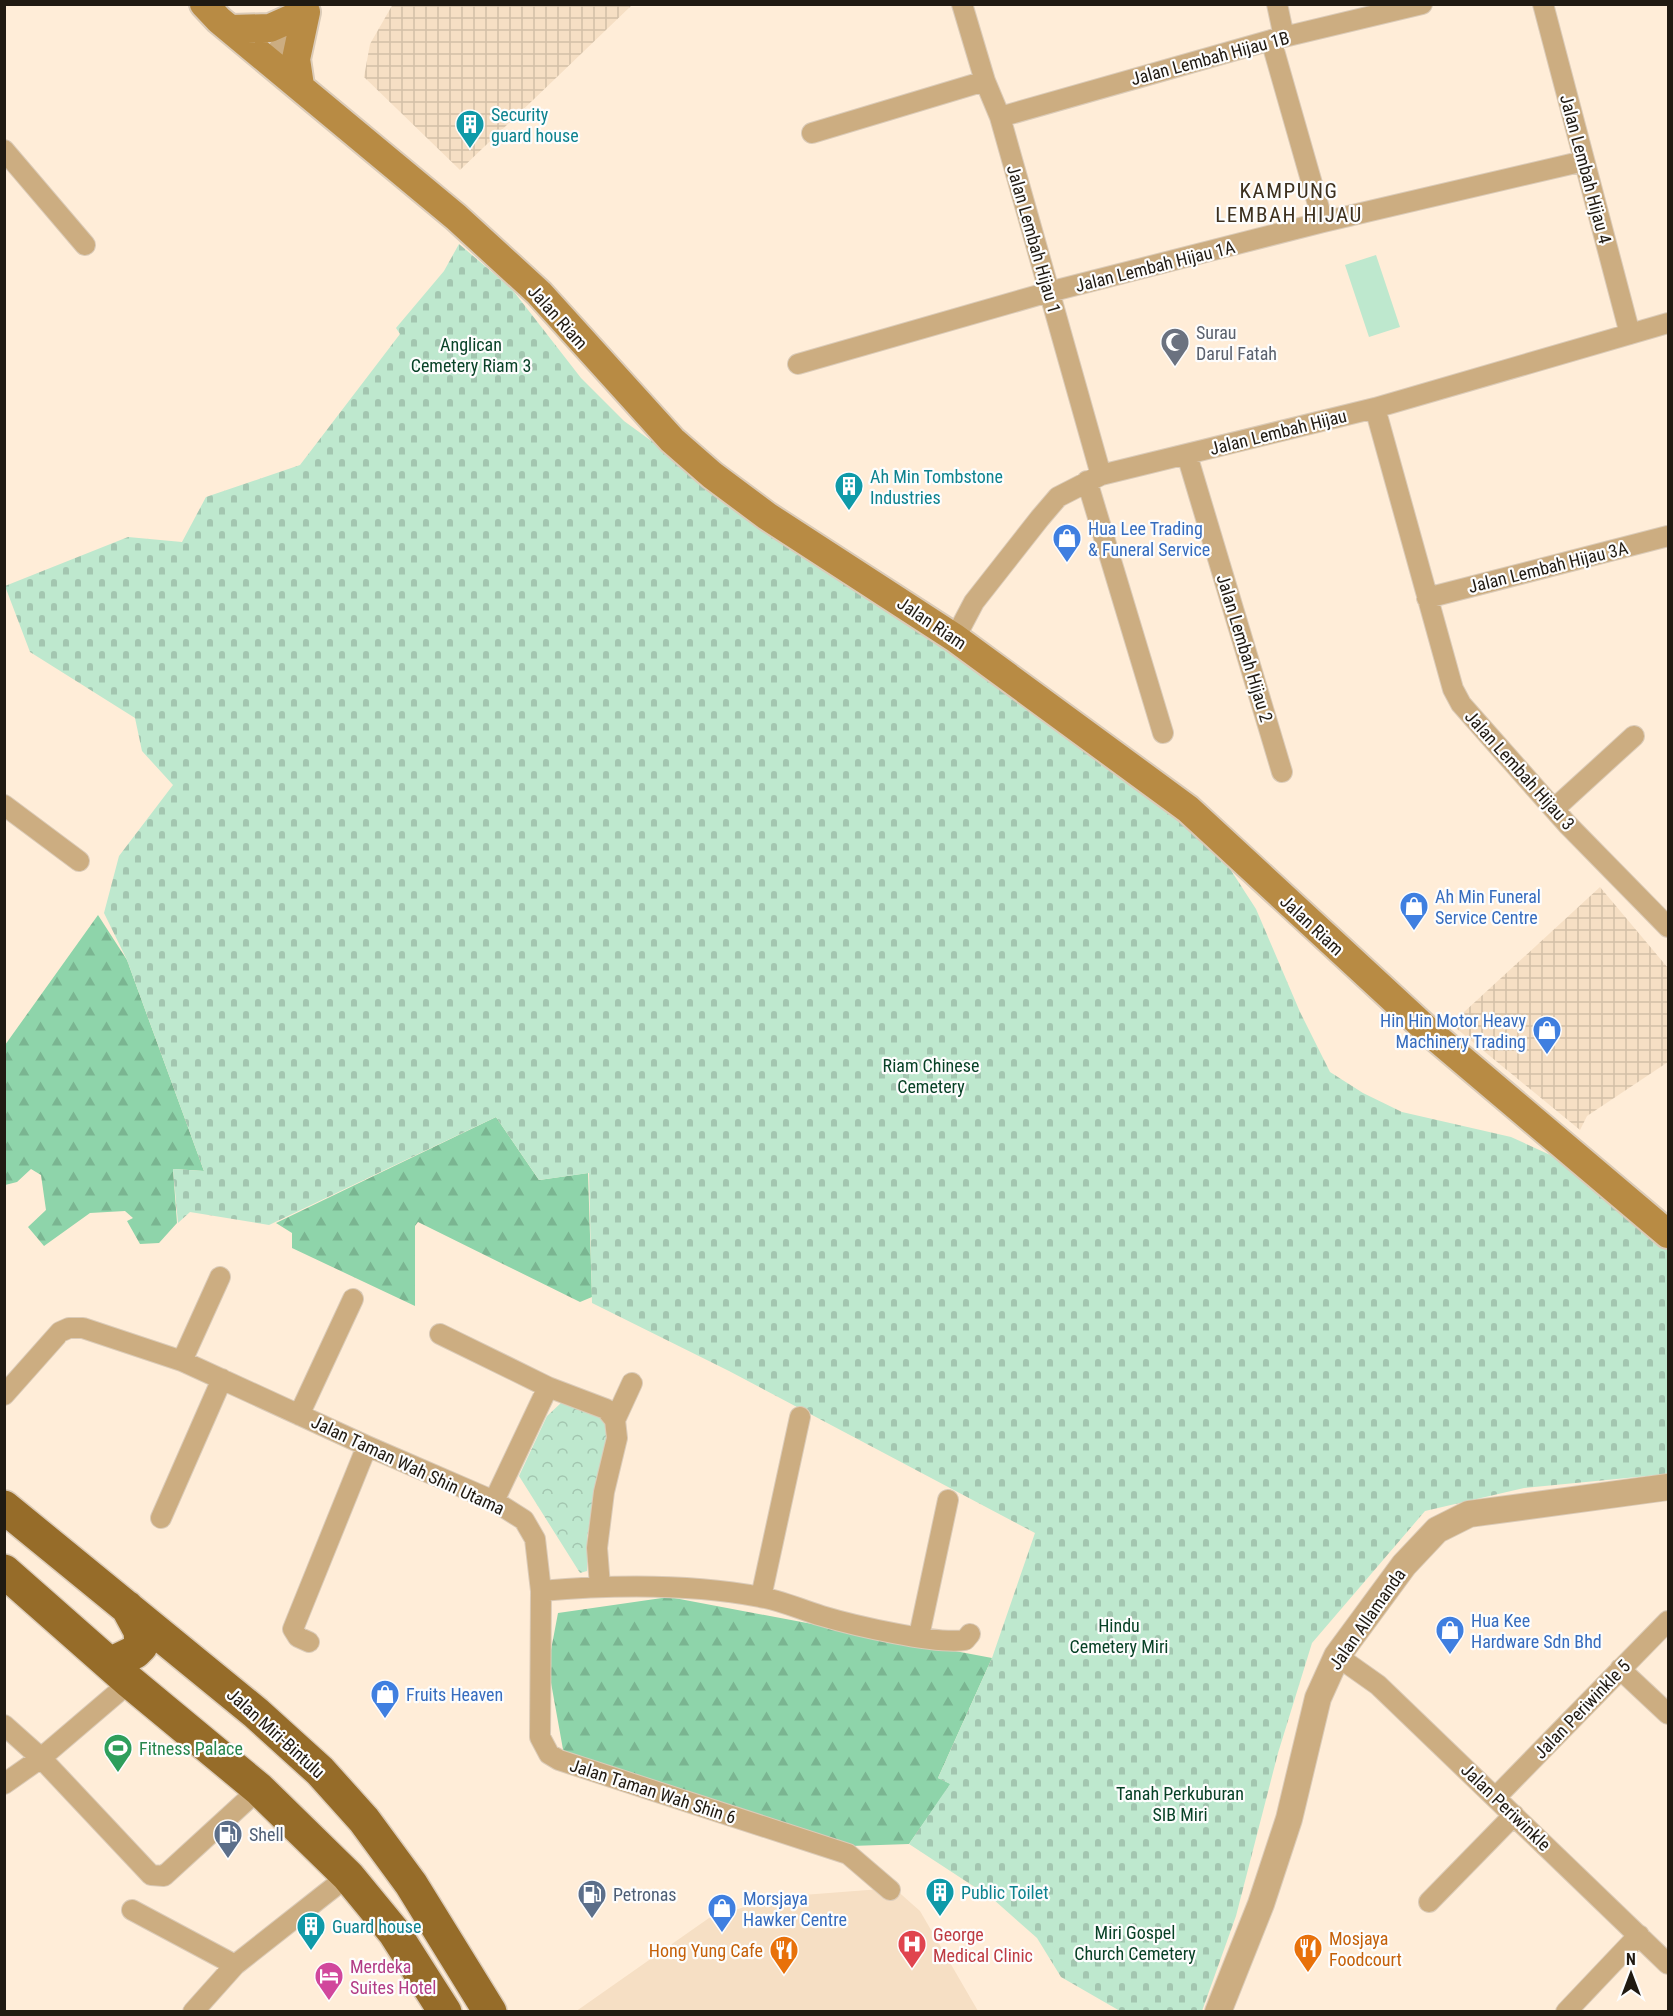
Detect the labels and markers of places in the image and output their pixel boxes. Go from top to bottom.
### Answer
place label: Security guard house [491,104,579,146]
building icon: Security guard house [454,108,486,150]
place label: Surau Darul Fatah [1196,322,1277,364]
mosque icon: Surau Darul Fatah [1159,326,1191,368]
place label: Ah Min Tombstone Industries [870,466,1003,508]
building icon: Ah Min Tombstone Industries [833,470,865,512]
place label: Hua Lee Trading & Funeral Service [1088,518,1210,560]
shop icon: Hua Lee Trading & Funeral Service [1051,522,1083,564]
place label: Ah Min Funeral Service Centre [1435,886,1541,928]
shop icon: Ah Min Funeral Service Centre [1398,890,1430,932]
place label: Hin Hin Motor Heavy Machinery Trading [1380,1010,1526,1052]
shop icon: Hin Hin Motor Heavy Machinery Trading [1531,1014,1563,1056]
place label: Hua Kee Hardware Sdn Bhd [1471,1610,1602,1652]
shop icon: Hua Kee Hardware Sdn Bhd [1434,1614,1466,1656]
shop icon: Fruits Heaven [369,1678,401,1720]
place label: Fruits Heaven [406,1684,503,1705]
sports icon: Fitness Palace [102,1732,134,1774]
place label: Fitness Palace [139,1738,243,1759]
fuel station icon: Shell [212,1818,244,1860]
place label: Shell [249,1824,284,1845]
building icon: Public Toilet [924,1876,956,1918]
fuel station icon: Petronas [576,1878,608,1920]
place label: Public Toilet [961,1882,1048,1903]
place label: Petronas [613,1884,677,1905]
place label: Morsjaya Hawker Centre [743,1888,847,1930]
shop icon: Morsjaya Hawker Centre [706,1892,738,1934]
building icon: Guard house [295,1910,327,1952]
place label: Guard house [332,1916,421,1937]
place label: George Medical Clinic [933,1924,1033,1966]
hospital icon: George Medical Clinic [896,1928,928,1970]
place label: Mosjaya Foodcourt [1329,1928,1402,1970]
restaurant icon: Mosjaya Foodcourt [1292,1932,1324,1974]
restaurant icon: Hong Yung Cafe [768,1934,800,1976]
place label: Hong Yung Cafe [649,1940,763,1961]
place label: Merdeka Suites Hotel [350,1956,436,1998]
hotel icon: Merdeka Suites Hotel [313,1960,345,2002]

